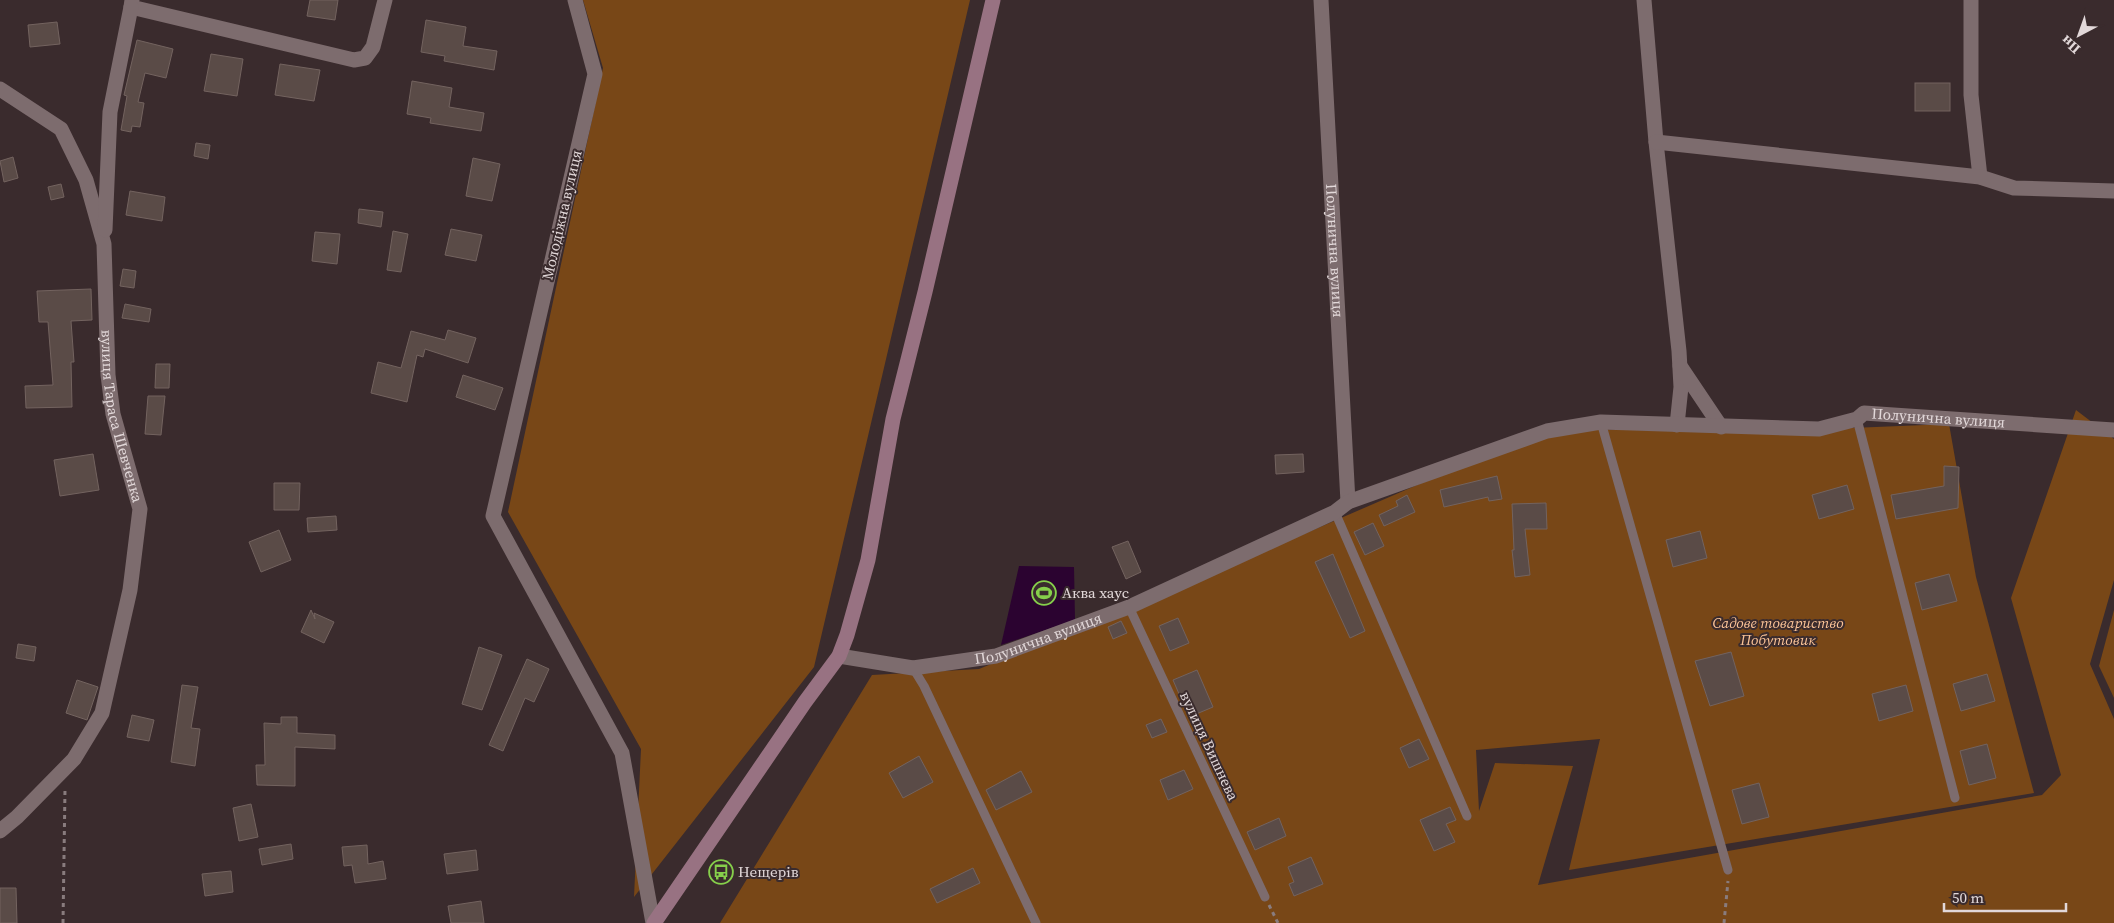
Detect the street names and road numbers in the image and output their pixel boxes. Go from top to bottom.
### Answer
street label: Молодіжна вулиця [536,148,587,282]
street label: Полунична вулиця [1321,183,1349,318]
street label: вулиця Тараса Шевченка [97,329,149,505]
street label: Полунична вулиця [1871,403,2006,433]
street label: Полунична вулиця [973,607,1105,669]
street label: вулиця Вишнева [1175,688,1244,804]

